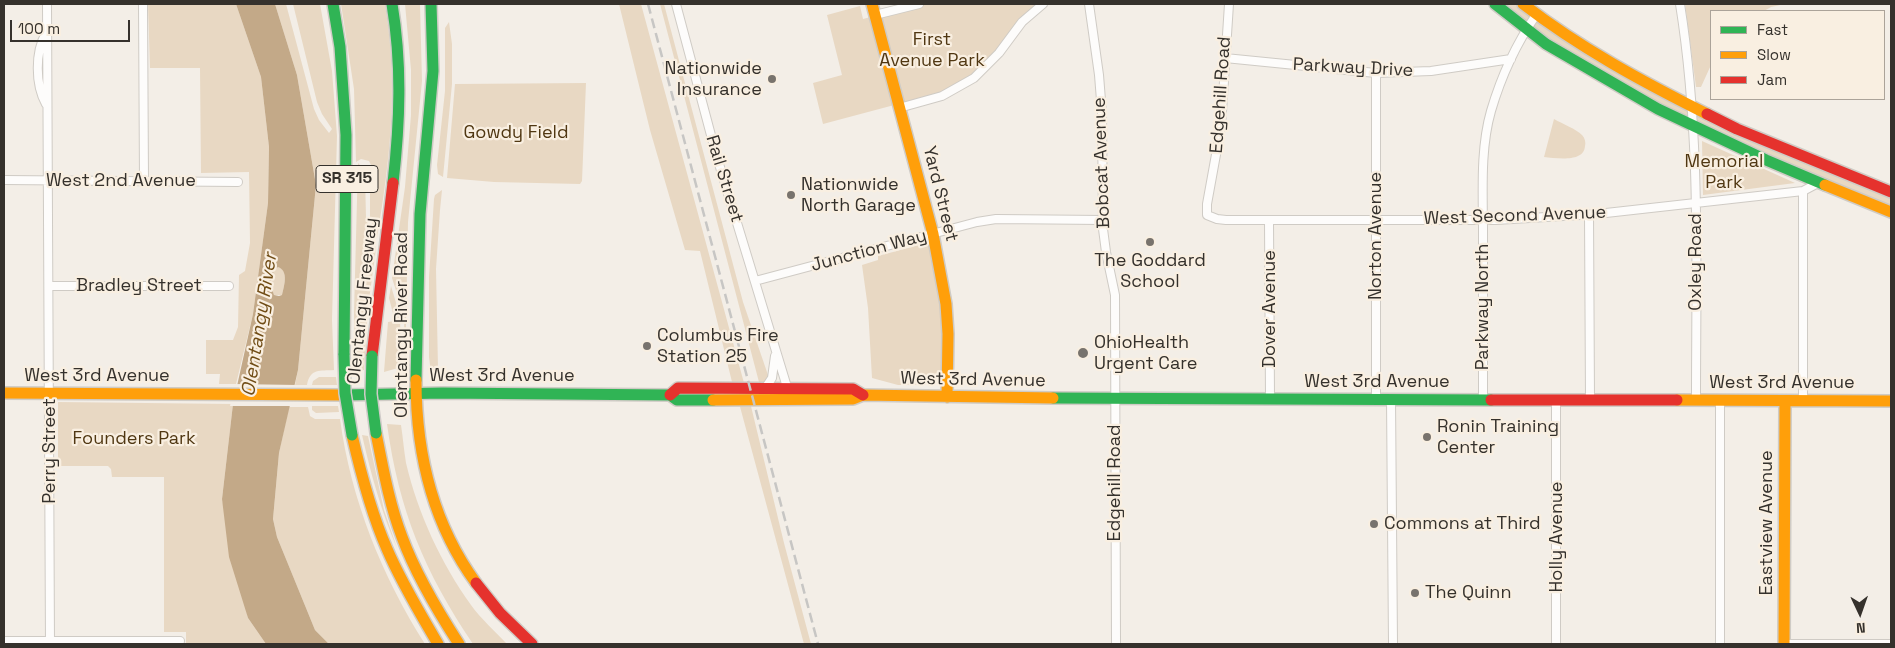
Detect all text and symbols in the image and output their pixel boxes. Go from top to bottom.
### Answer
scale bar [12,10,132,42]
legend [1710,10,1885,100]
text: 100 m [18,19,60,38]
text: Fast [1757,20,1788,39]
park label: First Avenue Park [879,29,985,72]
street label: Edgehill Road [1206,36,1236,154]
text: Slow [1757,45,1791,64]
street label: Parkway Drive [1292,54,1414,82]
place label: Nationwide Insurance [664,58,762,100]
text: Jam [1757,70,1787,89]
marker: Nationwide Insurance [766,73,778,85]
street label: Bobcat Avenue [1089,97,1115,229]
park label: Gowdy Field [463,122,569,144]
street label: Rail Street [700,133,748,225]
street label: Yard Street [918,144,962,244]
park label: Memorial Park [1685,151,1763,193]
road number: SR 315 [316,165,378,192]
street label: West 2nd Avenue [46,170,196,192]
street label: Norton Avenue [1365,172,1387,300]
place label: Nationwide North Garage [801,174,916,216]
marker: Nationwide North Garage [785,189,797,201]
street label: West Second Avenue [1423,202,1607,230]
street label: Oxley Road [1685,213,1707,311]
street label: Olentangy Freeway [344,217,382,385]
street label: Junction Way [809,225,929,277]
street label: Olentangy River Road [391,232,413,418]
marker: The Goddard School [1144,236,1156,248]
street label: Parkway North [1472,244,1494,370]
place label: The Goddard School [1094,250,1206,292]
street label: Dover Avenue [1259,250,1281,368]
water label: Olentangy River [237,252,283,398]
street label: Bradley Street [76,275,202,297]
place label: Columbus Fire Station 25 [657,325,779,368]
place label: OhioHealth Urgent Care [1094,332,1197,374]
marker: Columbus Fire Station 25 [641,340,653,352]
marker: OhioHealth Urgent Care [1076,346,1090,360]
street label: West 3rd Avenue [24,365,170,387]
street label: West 3rd Avenue [429,365,575,387]
street label: West 3rd Avenue [900,368,1046,392]
street label: West 3rd Avenue [1304,371,1450,393]
street label: West 3rd Avenue [1709,372,1855,394]
street label: Perry Street [39,398,61,504]
place label: Ronin Training Center [1437,416,1559,458]
street label: Edgehill Road [1104,424,1126,542]
park label: Founders Park [72,428,196,450]
marker: Ronin Training Center [1421,431,1433,443]
street label: Eastview Avenue [1756,450,1778,596]
street label: Holly Avenue [1546,482,1568,592]
place label: Commons at Third [1384,513,1541,535]
marker: Commons at Third [1368,518,1380,530]
place label: The Quinn [1425,582,1511,604]
marker: The Quinn [1409,587,1421,599]
north arrow [1835,588,1885,638]
text: N [1856,619,1866,637]

